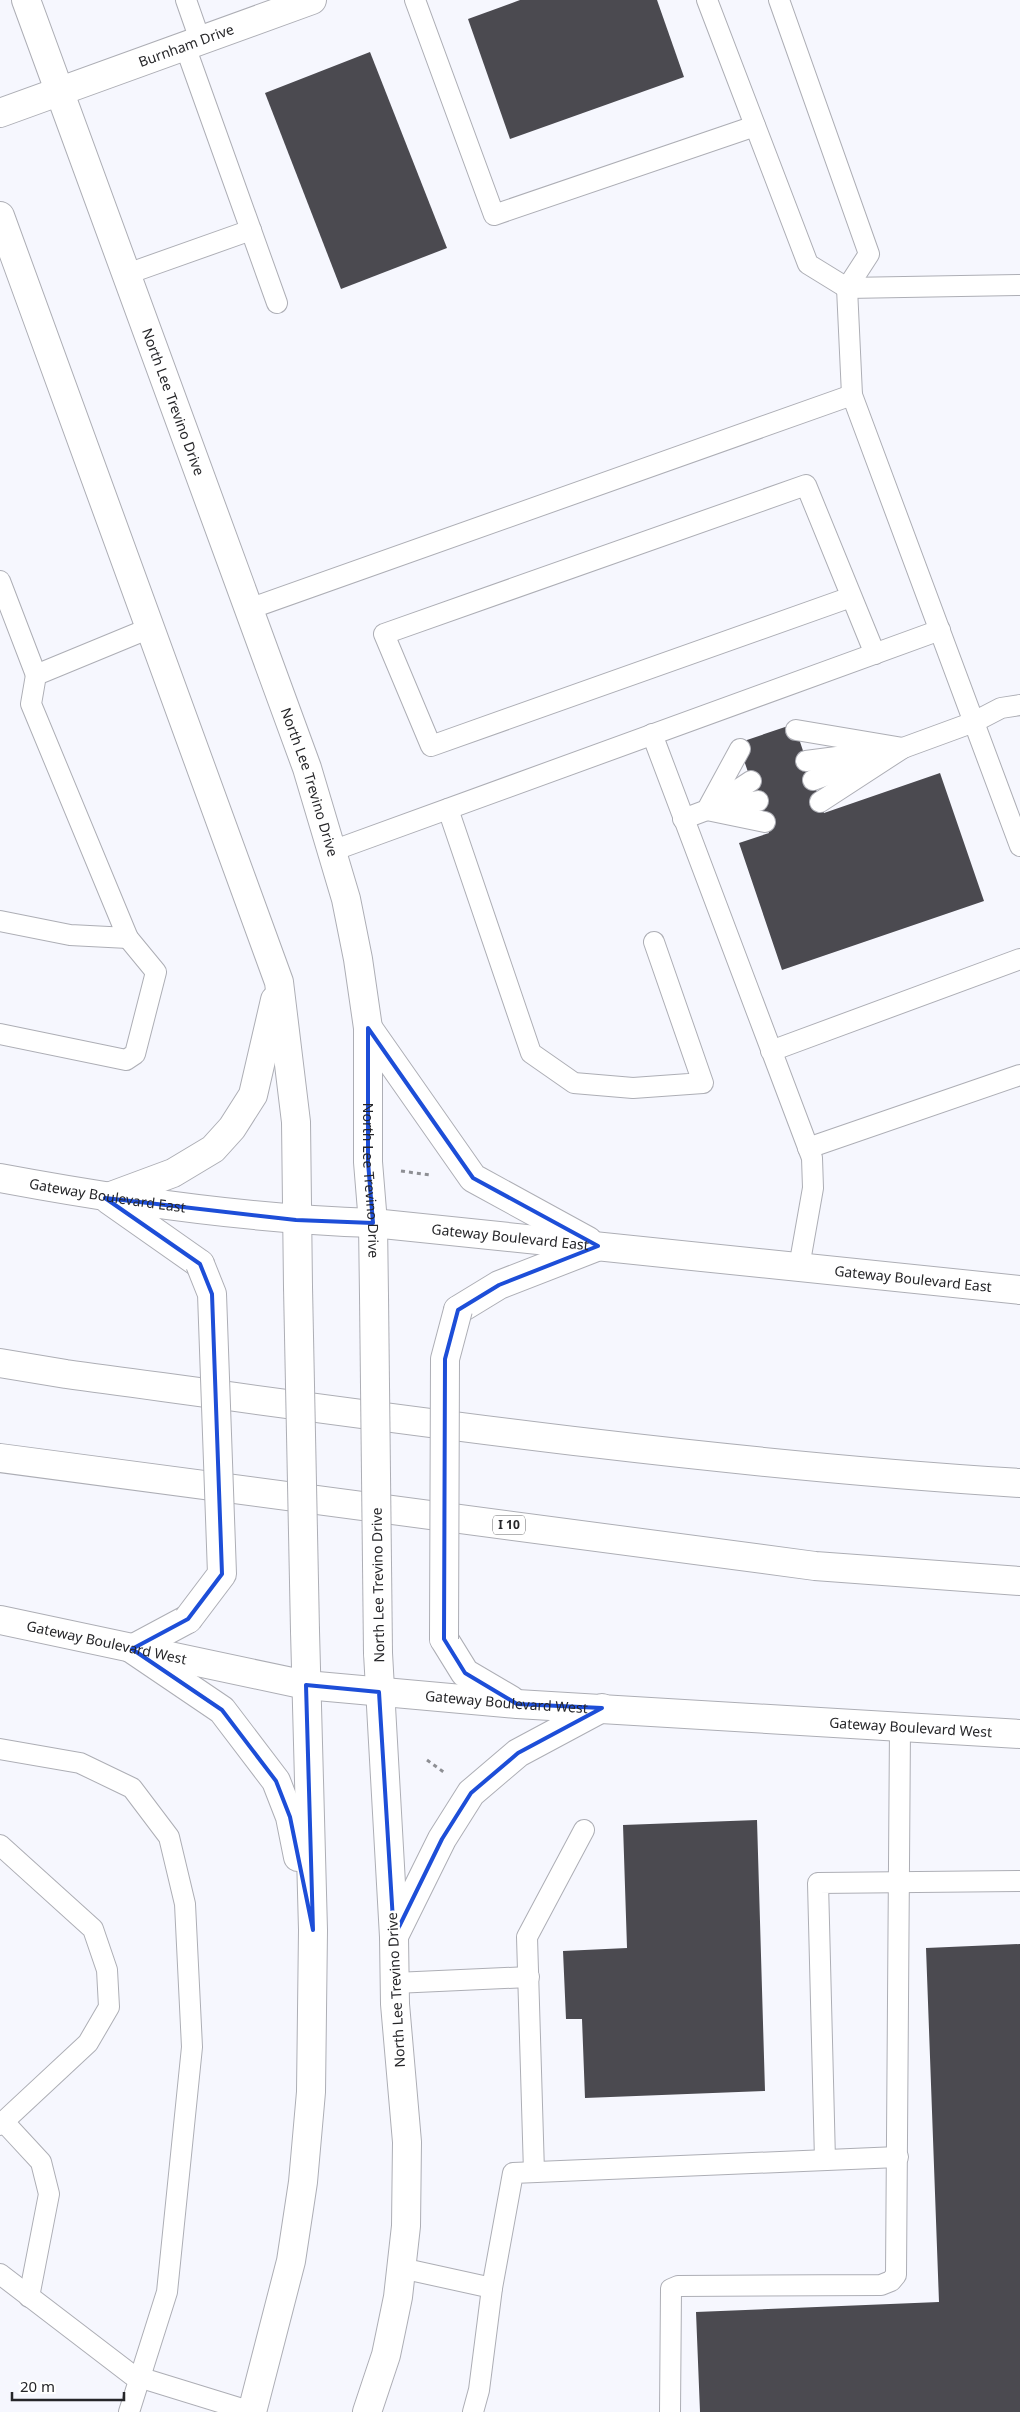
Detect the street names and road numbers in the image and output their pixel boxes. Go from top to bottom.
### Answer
street label: Burnham Drive [136,19,236,71]
street label: North Lee Trevino Drive [138,325,209,478]
street label: North Lee Trevino Drive [277,705,343,859]
street label: North Lee Trevino Drive [359,1103,383,1258]
street label: Gateway Boulevard East [28,1174,187,1217]
street label: Gateway Boulevard East [431,1219,590,1254]
street label: Gateway Boulevard East [833,1261,993,1296]
street label: North Lee Trevino Drive [367,1507,388,1663]
road number: I 10 [493,1516,525,1534]
street label: Gateway Boulevard West [25,1616,188,1668]
street label: Gateway Boulevard West [424,1686,588,1717]
street label: Gateway Boulevard West [829,1713,993,1741]
street label: North Lee Trevino Drive [382,1912,409,2068]

